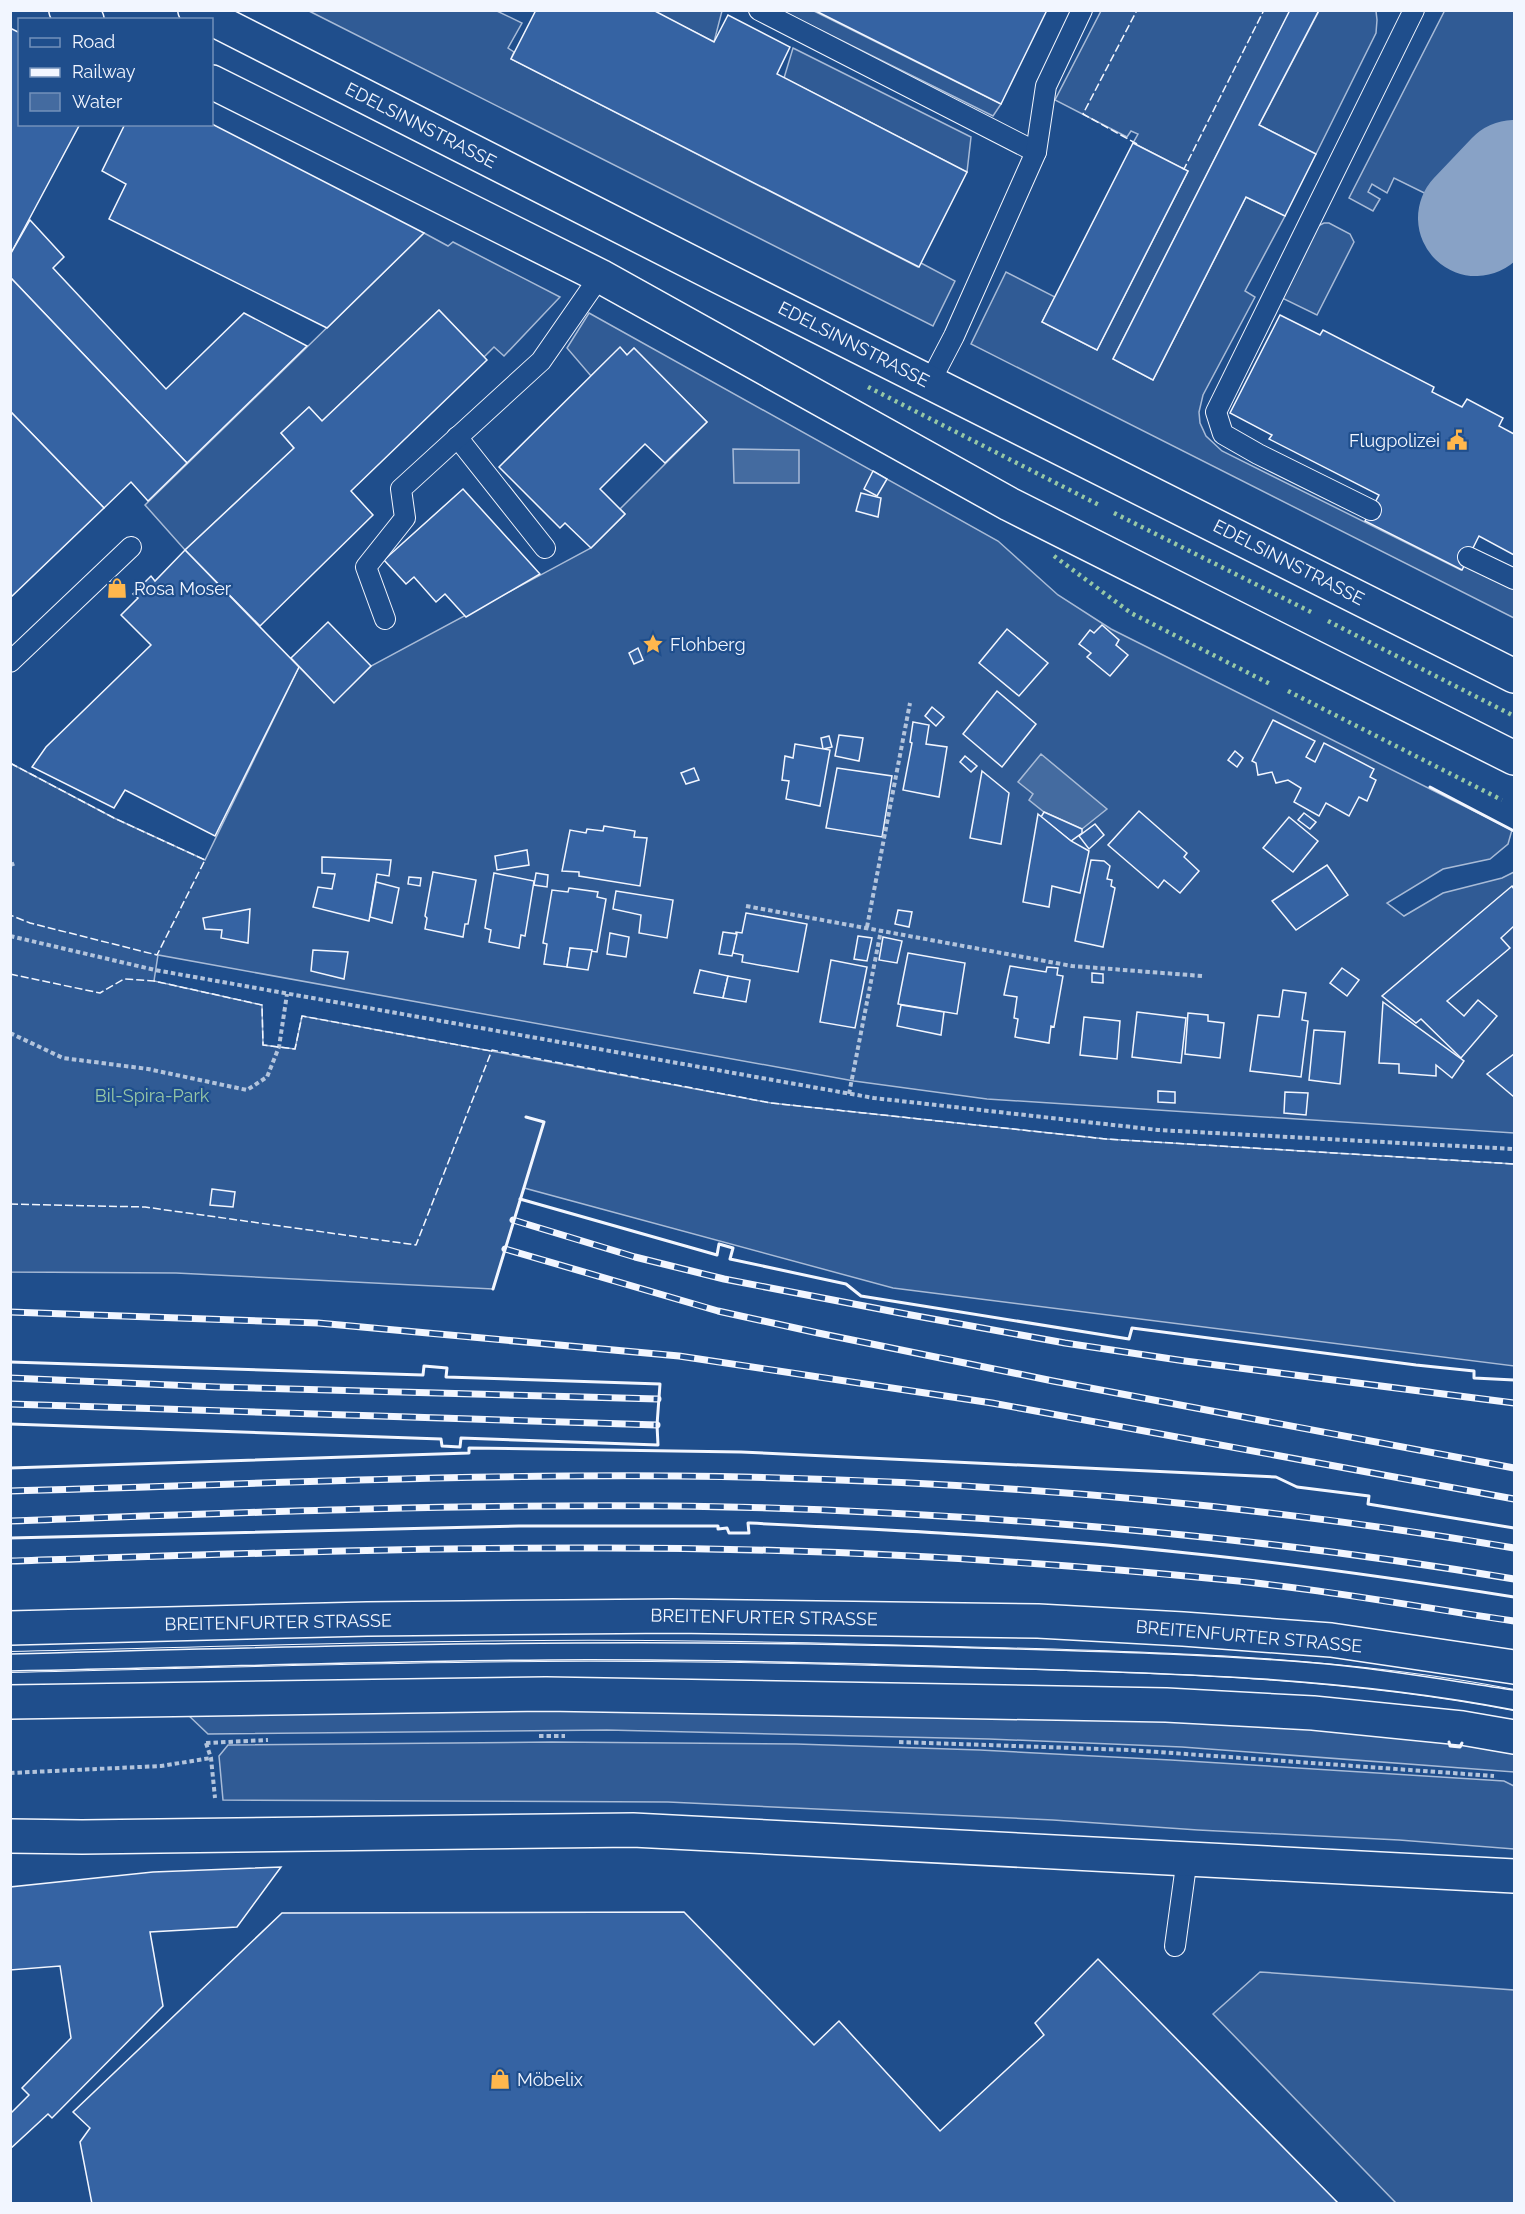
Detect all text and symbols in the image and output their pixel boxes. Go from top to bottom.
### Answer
legend [18,18,213,126]
text: Road [72,31,115,52]
text: Railway [72,61,136,82]
street label: EDELSINNSTRASSE [342,78,500,172]
text: Water [72,91,123,112]
street label: EDELSINNSTRASSE [775,297,933,391]
public building icon: Flugpolizei [1445,428,1469,452]
place label: Flugpolizei [1349,430,1440,451]
street label: EDELSINNSTRASSE [1210,515,1368,609]
shop icon: Rosa Moser [105,576,129,600]
place label: Rosa Moser [134,578,232,599]
place icon: Flohberg [641,632,665,656]
place label: Flohberg [670,634,746,655]
park label: Bil-Spira-Park [95,1085,210,1106]
street label: BREITENFURTER STRASSE [650,1605,878,1629]
street label: BREITENFURTER STRASSE [164,1610,392,1634]
street label: BREITENFURTER STRASSE [1135,1616,1363,1656]
shop icon: Möbelix [488,2067,512,2091]
place label: Möbelix [517,2069,583,2090]

